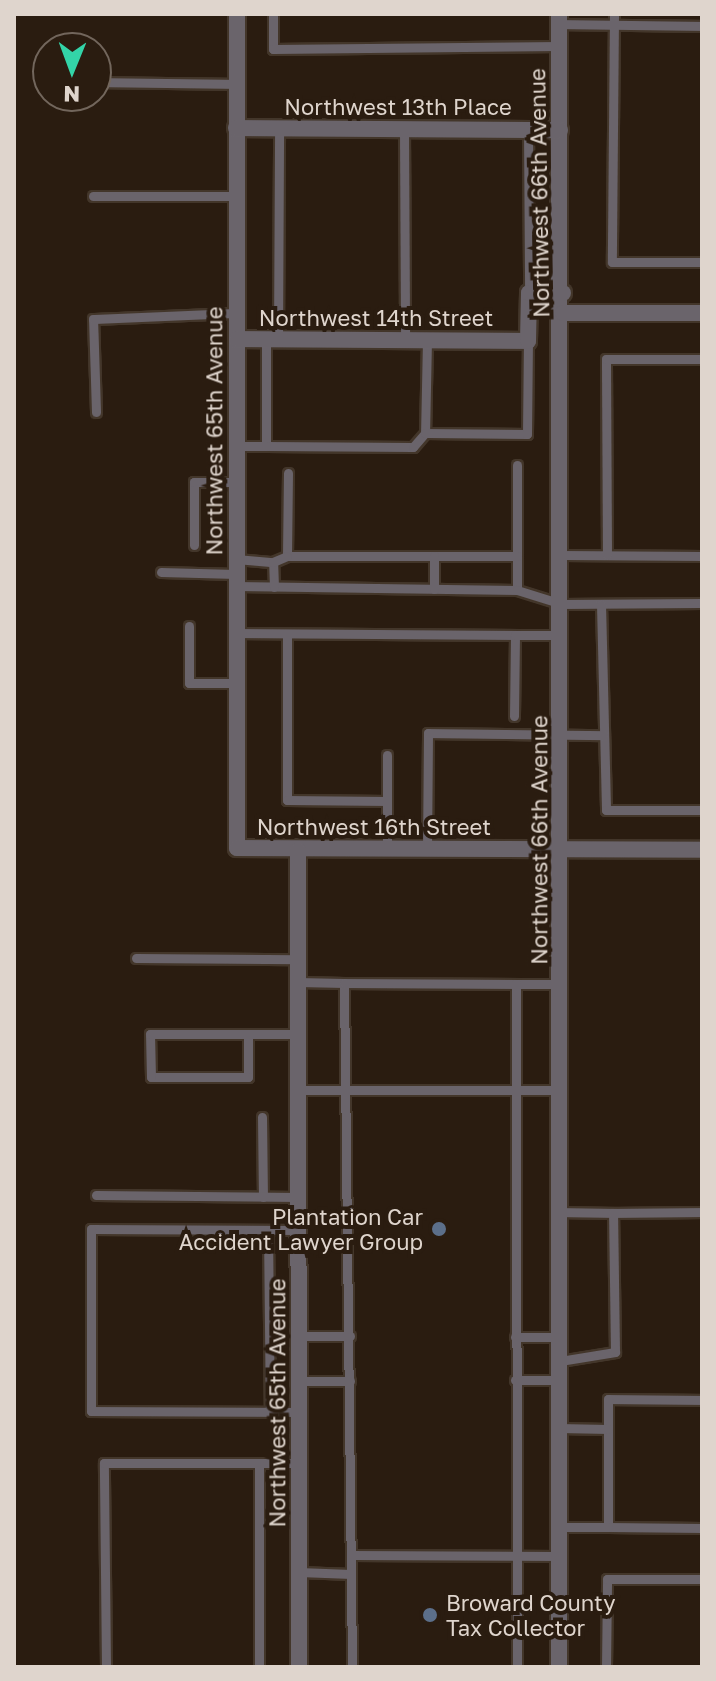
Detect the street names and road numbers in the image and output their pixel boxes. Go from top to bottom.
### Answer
street label: Northwest 66th Avenue [524,68,554,318]
street label: Northwest 13th Place [284,94,512,120]
street label: Northwest 14th Street [259,305,493,331]
street label: Northwest 65th Avenue [201,307,227,555]
street label: Northwest 66th Avenue [526,715,552,965]
street label: Northwest 16th Street [257,814,491,840]
street label: Northwest 65th Avenue [264,1279,290,1527]

